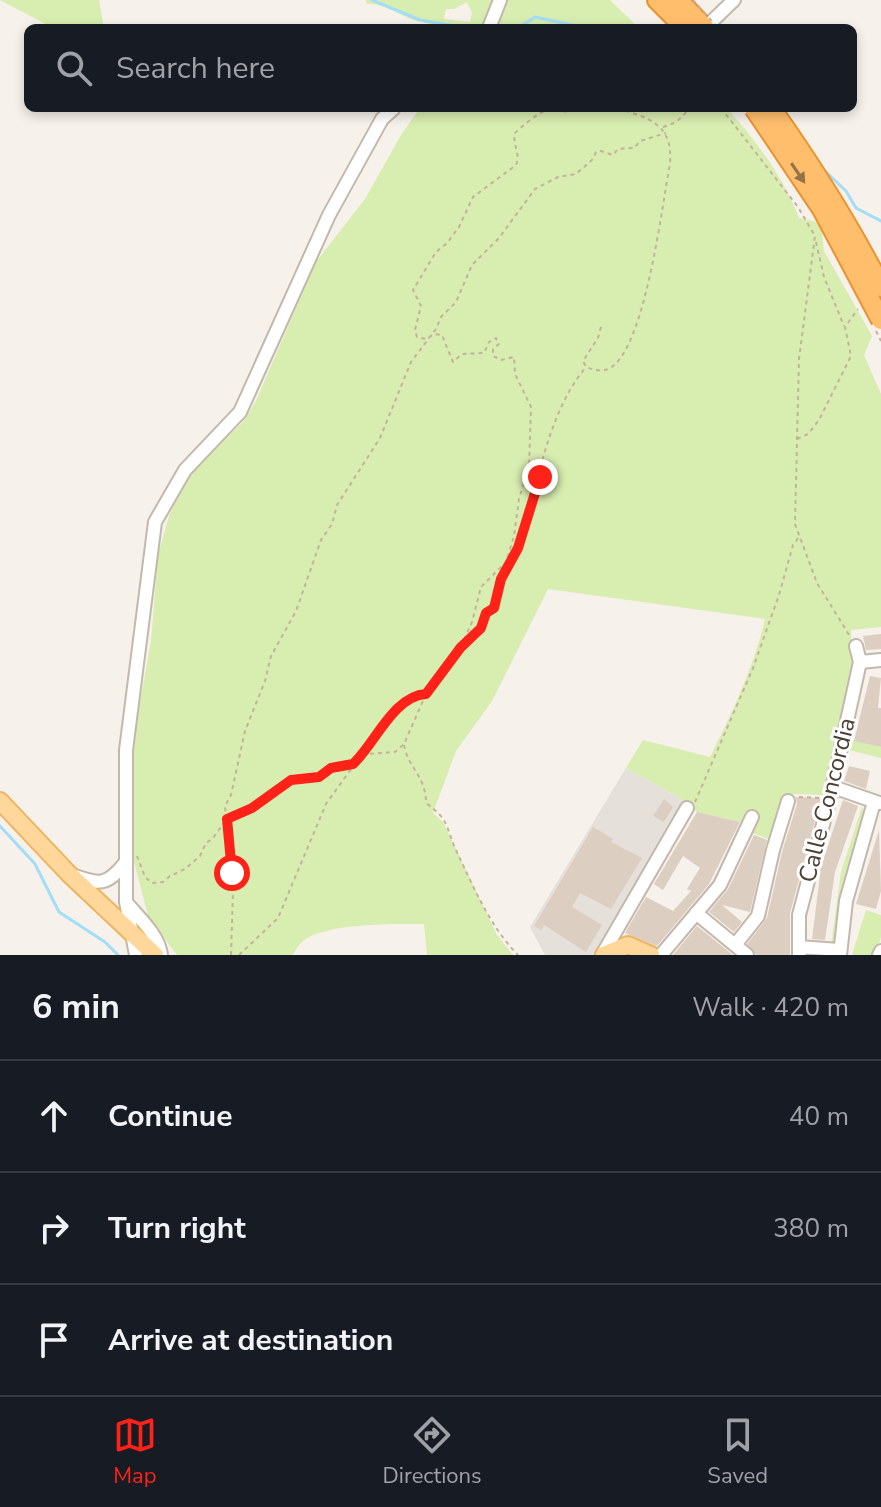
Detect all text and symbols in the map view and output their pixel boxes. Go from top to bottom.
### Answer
search box [24,24,857,112]
icon: search [52,46,96,90]
text: Search here [116,48,275,89]
one-way arrow [790,162,805,183]
route end [522,459,558,495]
street label: Calle Concordia [791,714,863,886]
route start [214,855,250,891]
text: 6 min [32,984,120,1030]
text: Walk · 420 m [692,990,849,1025]
icon: ahead [32,1094,76,1138]
text: Continue [108,1096,233,1137]
text: 40 m [789,1099,849,1134]
icon: right [32,1206,76,1250]
text: Turn right [108,1208,246,1249]
text: 380 m [773,1211,849,1246]
icon: arrive [32,1318,76,1362]
text: Arrive at destination [108,1320,393,1361]
tab: Map [113,1413,157,1491]
tab: Directions [383,1413,482,1491]
tab: Saved [707,1413,768,1491]

